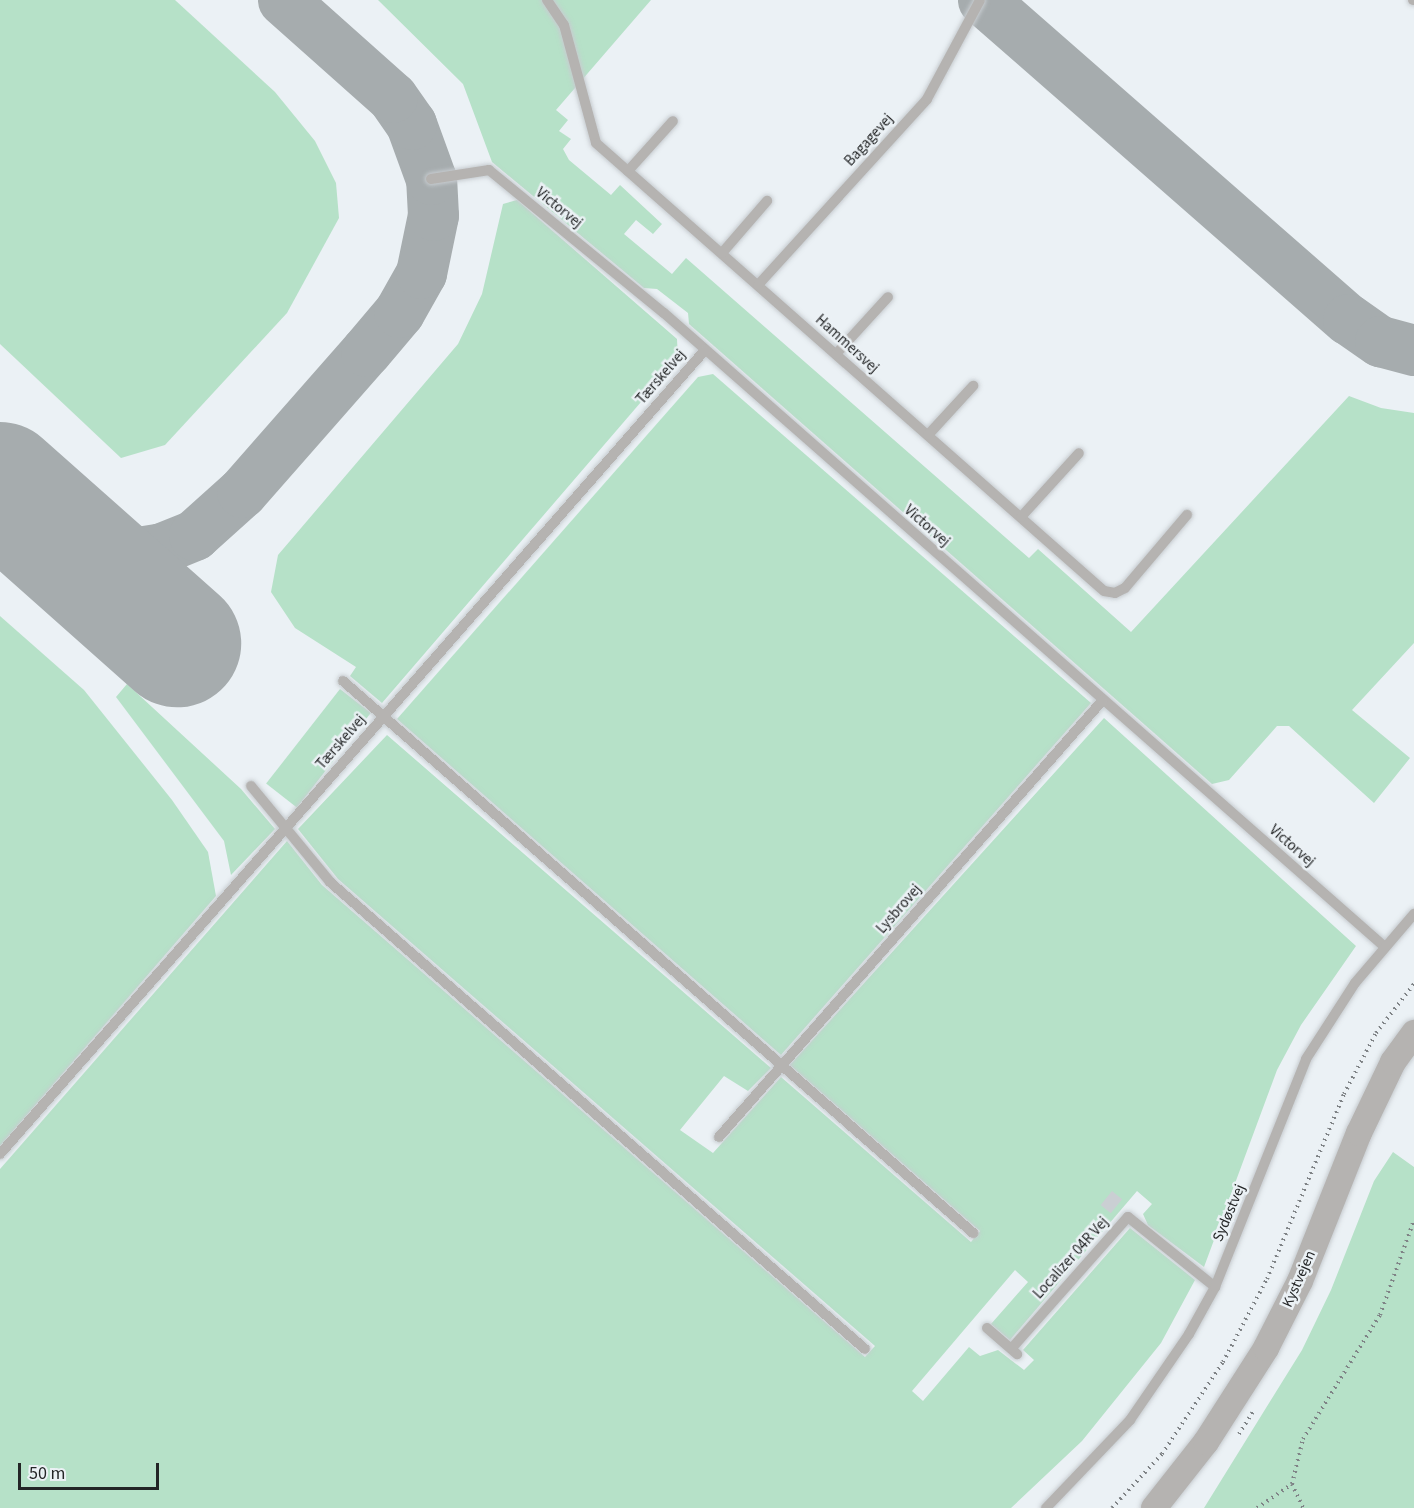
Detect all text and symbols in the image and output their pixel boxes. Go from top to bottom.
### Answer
street label: Bagagevej [841,110,897,170]
street label: Victorvej [532,184,586,232]
street label: Hammersvej [812,311,882,377]
street label: Tærskelvej [632,346,690,408]
street label: Victorvej [900,501,954,551]
street label: Tærskelvej [312,711,370,773]
street label: Victorvej [1265,821,1319,871]
street label: Lysbrovej [873,881,925,937]
street label: Sydøstvej [1209,1182,1249,1244]
street label: Localizer 04R Vej [1030,1213,1112,1303]
street label: Kystvejen [1279,1248,1319,1310]
scale bar [21,1451,162,1489]
text: 50 m [29,1461,65,1486]

